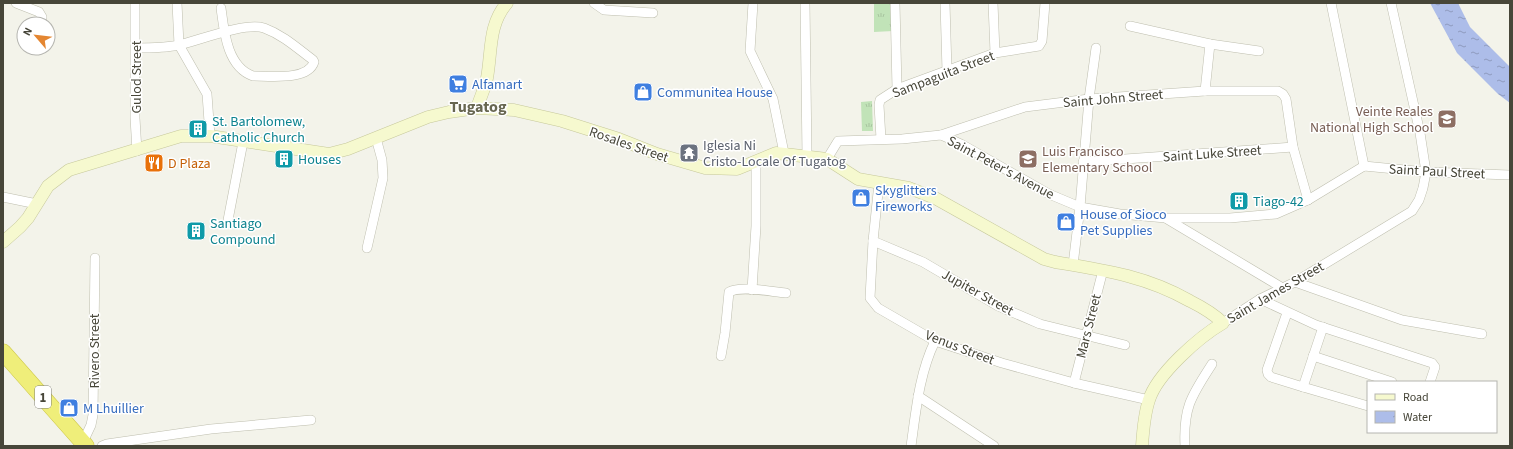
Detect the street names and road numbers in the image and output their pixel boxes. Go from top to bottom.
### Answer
street label: Gulod Street [127,40,147,114]
street label: Sampaguita Street [889,46,998,104]
street label: Saint John Street [1062,85,1164,113]
street label: Rosales Street [586,122,671,168]
street label: Saint Peter's Avenue [943,131,1058,205]
street label: Saint Luke Street [1162,141,1262,167]
street label: Saint Paul Street [1388,159,1486,185]
street label: Saint James Street [1223,257,1328,329]
street label: Jupiter Street [938,265,1017,321]
street label: Mars Street [1071,292,1107,361]
street label: Rivero Street [85,313,105,389]
street label: Venus Street [922,326,998,370]
road number: 1 [35,386,51,408]

